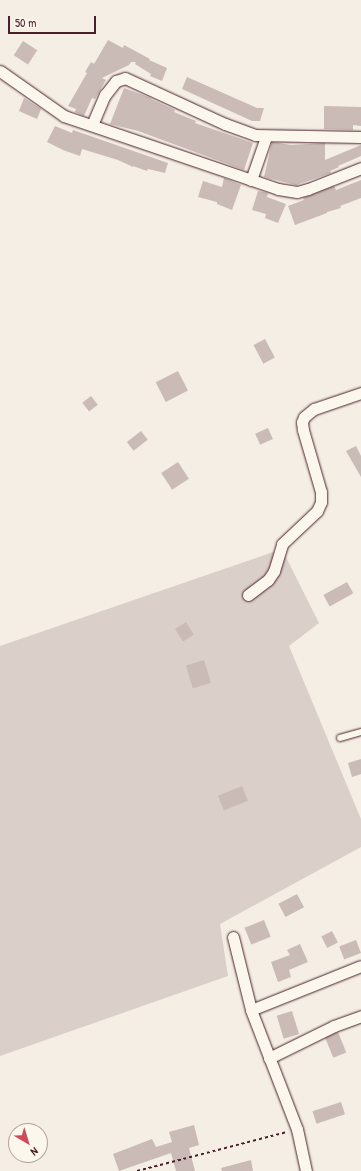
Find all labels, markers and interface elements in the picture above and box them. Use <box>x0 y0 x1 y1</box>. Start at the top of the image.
scale bar <box>10 8 98 34</box>
text: 50 m <box>15 14 36 31</box>
north arrow <box>8 1123 48 1163</box>
text: N <box>28 1144 41 1159</box>

